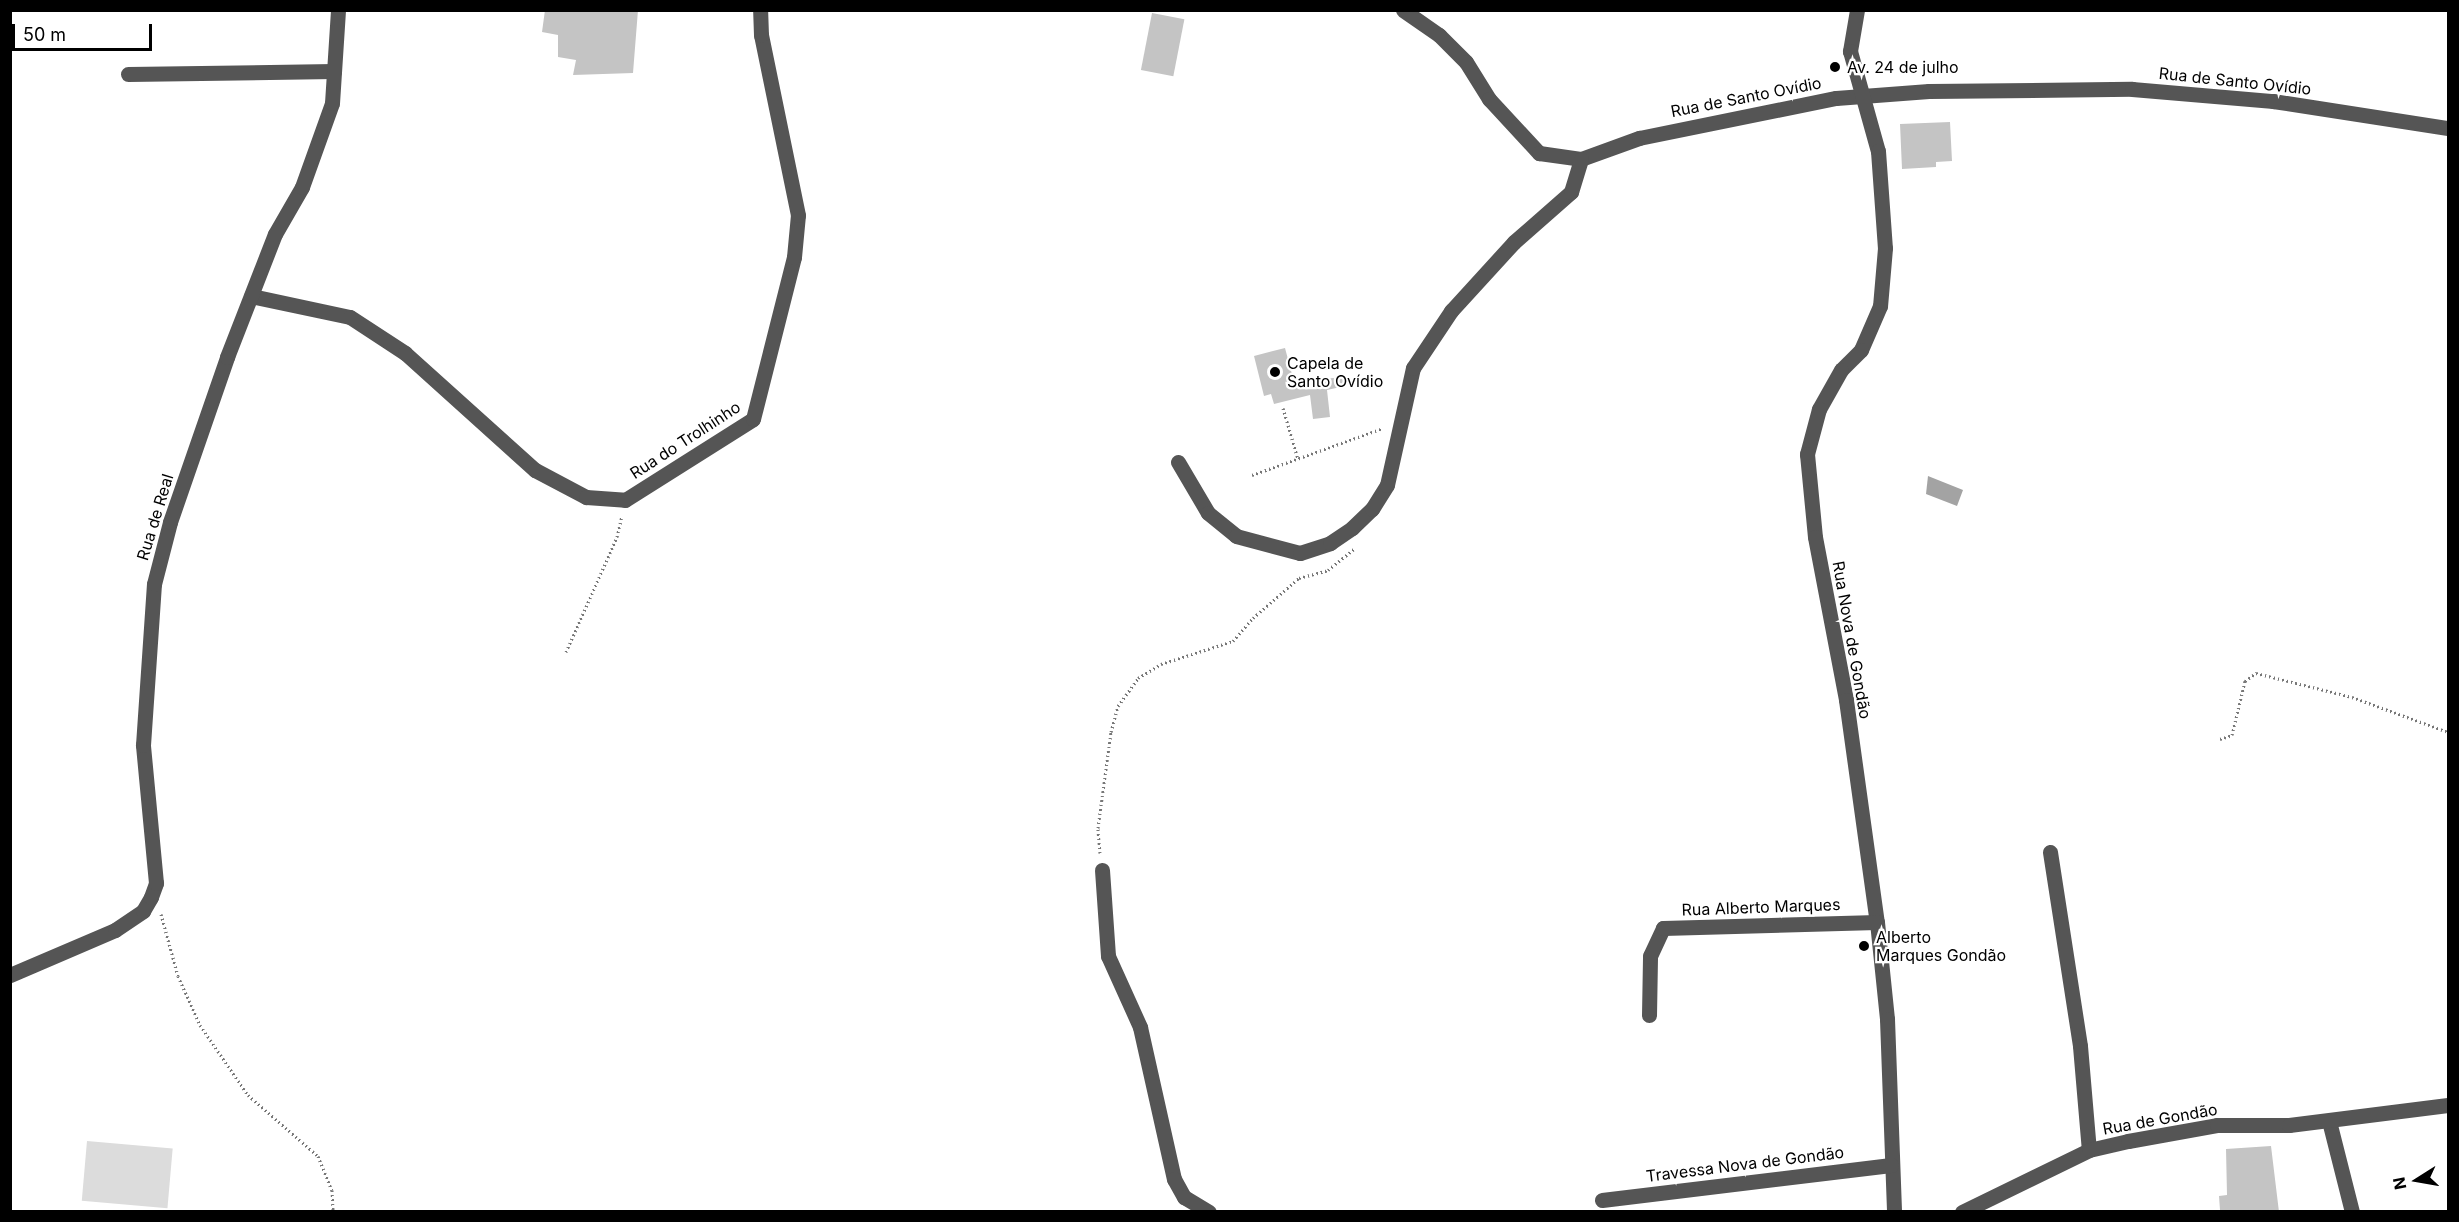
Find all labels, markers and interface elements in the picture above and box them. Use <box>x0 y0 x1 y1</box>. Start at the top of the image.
scale bar <box>15 12 154 50</box>
text: 50 m <box>23 24 66 45</box>
place label: Av. 24 de julho <box>1847 57 1959 77</box>
marker: Av. 24 de julho <box>1828 60 1842 74</box>
street label: Rua de Santo Ovídio <box>2158 63 2312 99</box>
street label: Rua de Santo Ovídio <box>1669 73 1823 121</box>
place label: Capela de Santo Ovídio <box>1287 353 1383 391</box>
marker: Capela de Santo Ovídio <box>1268 365 1282 379</box>
street label: Rua do Trolhinho <box>626 397 744 483</box>
street label: Rua de Real <box>133 472 177 562</box>
street label: Rua Nova de Gondão <box>1829 560 1875 720</box>
street label: Rua Alberto Marques <box>1681 895 1841 919</box>
place label: Alberto Marques Gondão <box>1876 927 2006 965</box>
marker: Alberto Marques Gondão <box>1857 939 1871 953</box>
street label: Rua de Gondão <box>2101 1099 2219 1139</box>
street label: Travessa Nova de Gondão <box>1645 1142 1845 1186</box>
north arrow <box>2387 1150 2447 1210</box>
text: N <box>2388 1176 2410 1191</box>

